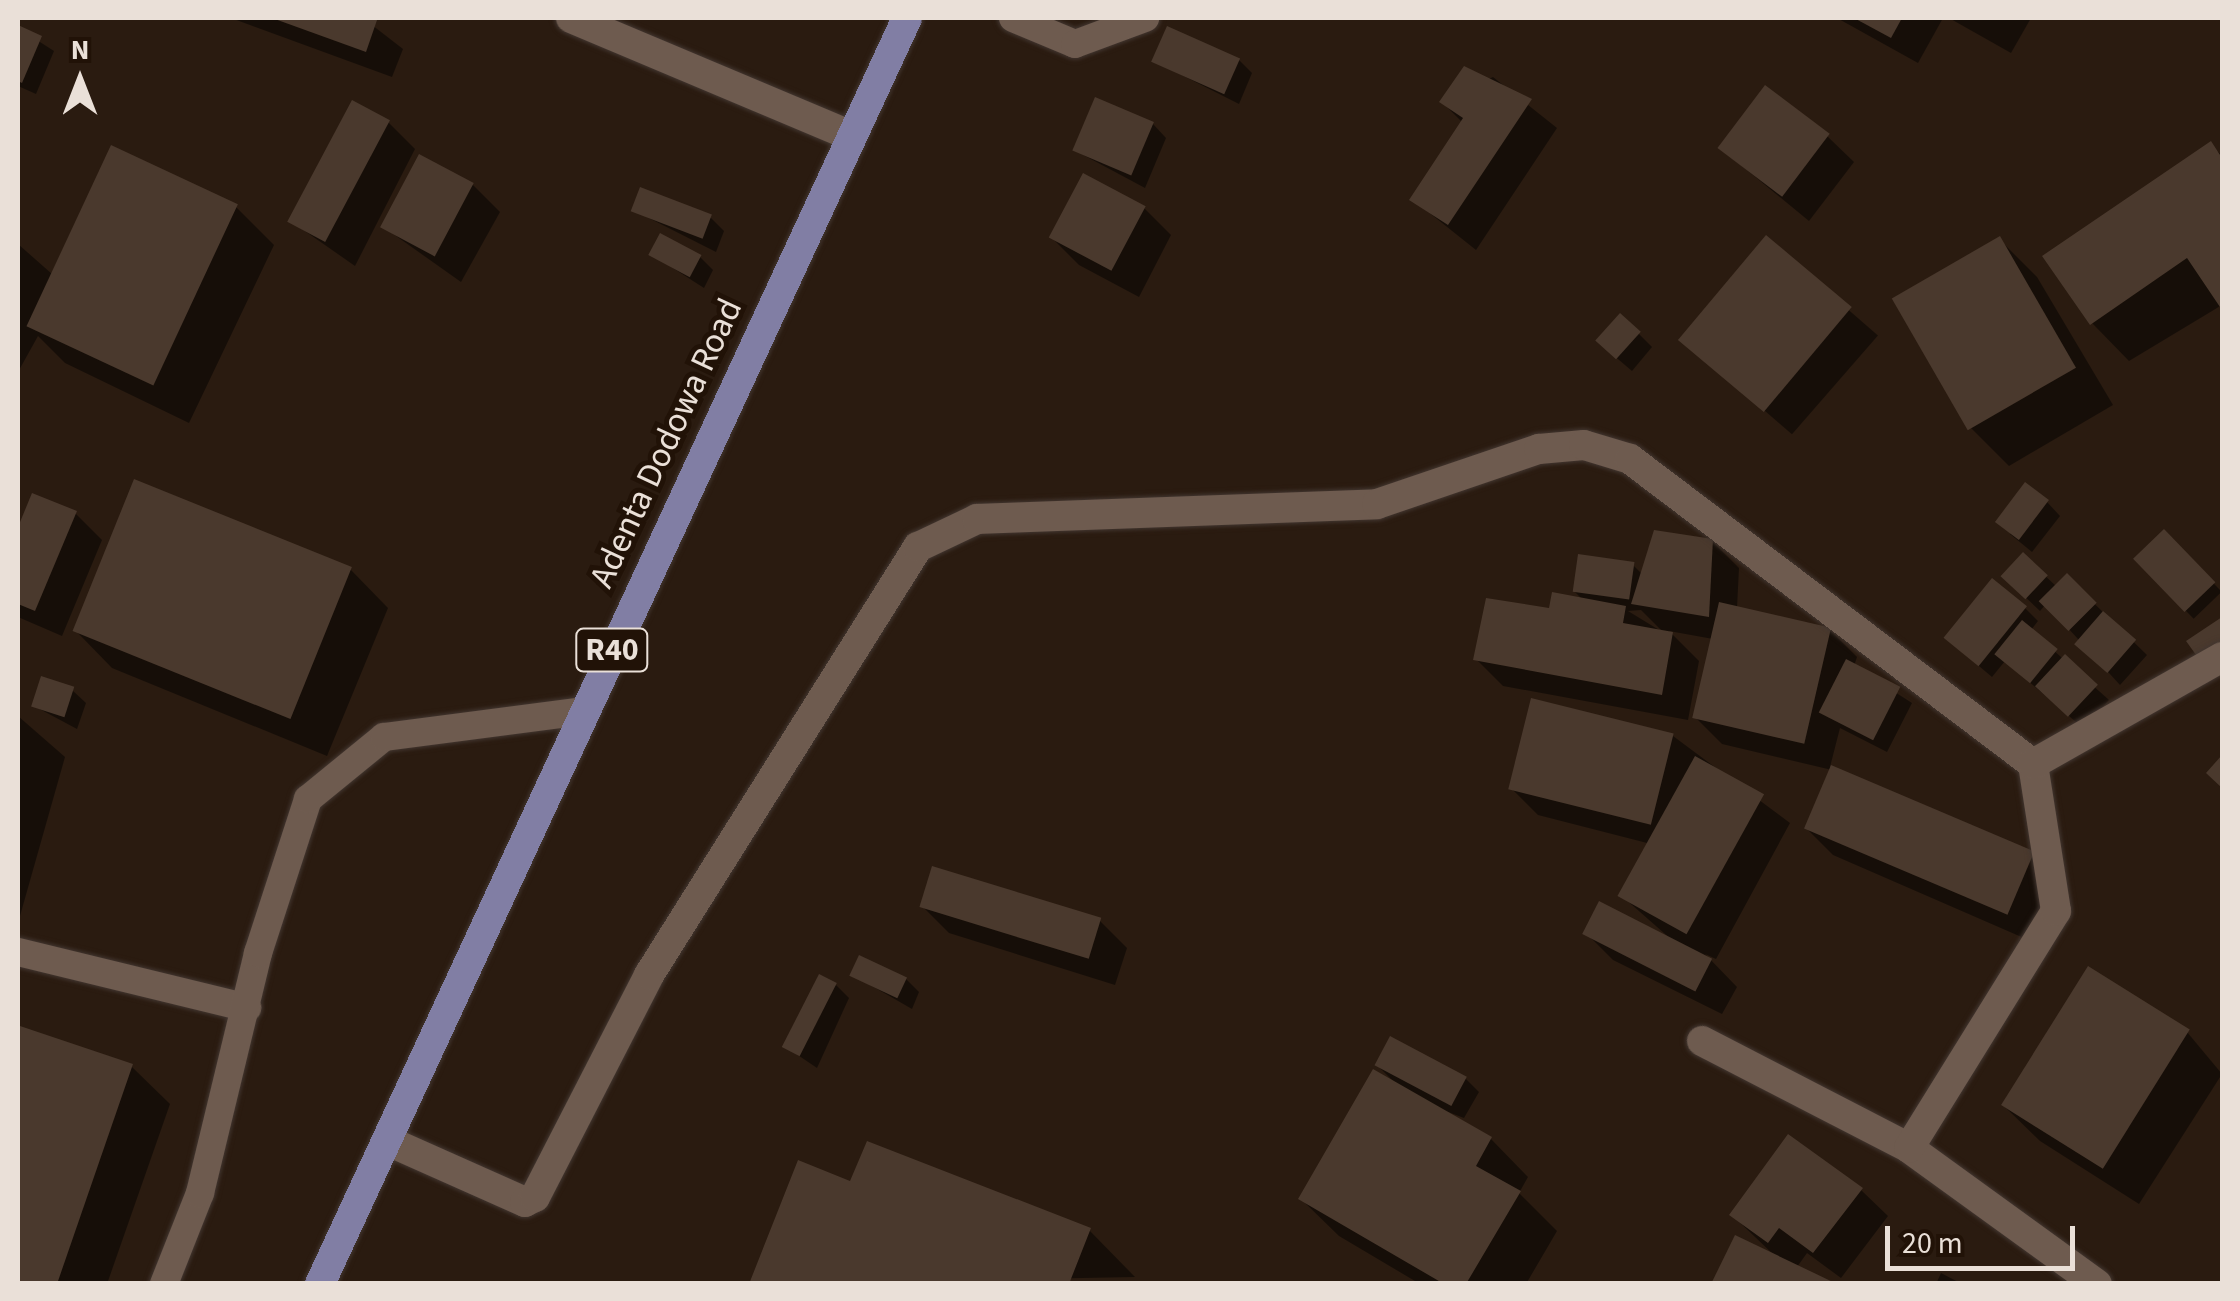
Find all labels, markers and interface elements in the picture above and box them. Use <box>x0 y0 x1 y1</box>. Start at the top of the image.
north arrow <box>30 30 130 130</box>
text: N <box>71 30 89 70</box>
street label: Adenta Dodowa Road <box>581 292 751 594</box>
road number: R40 <box>574 623 650 677</box>
scale bar <box>1890 1206 2080 1268</box>
text: 20 m <box>1902 1222 1963 1265</box>

